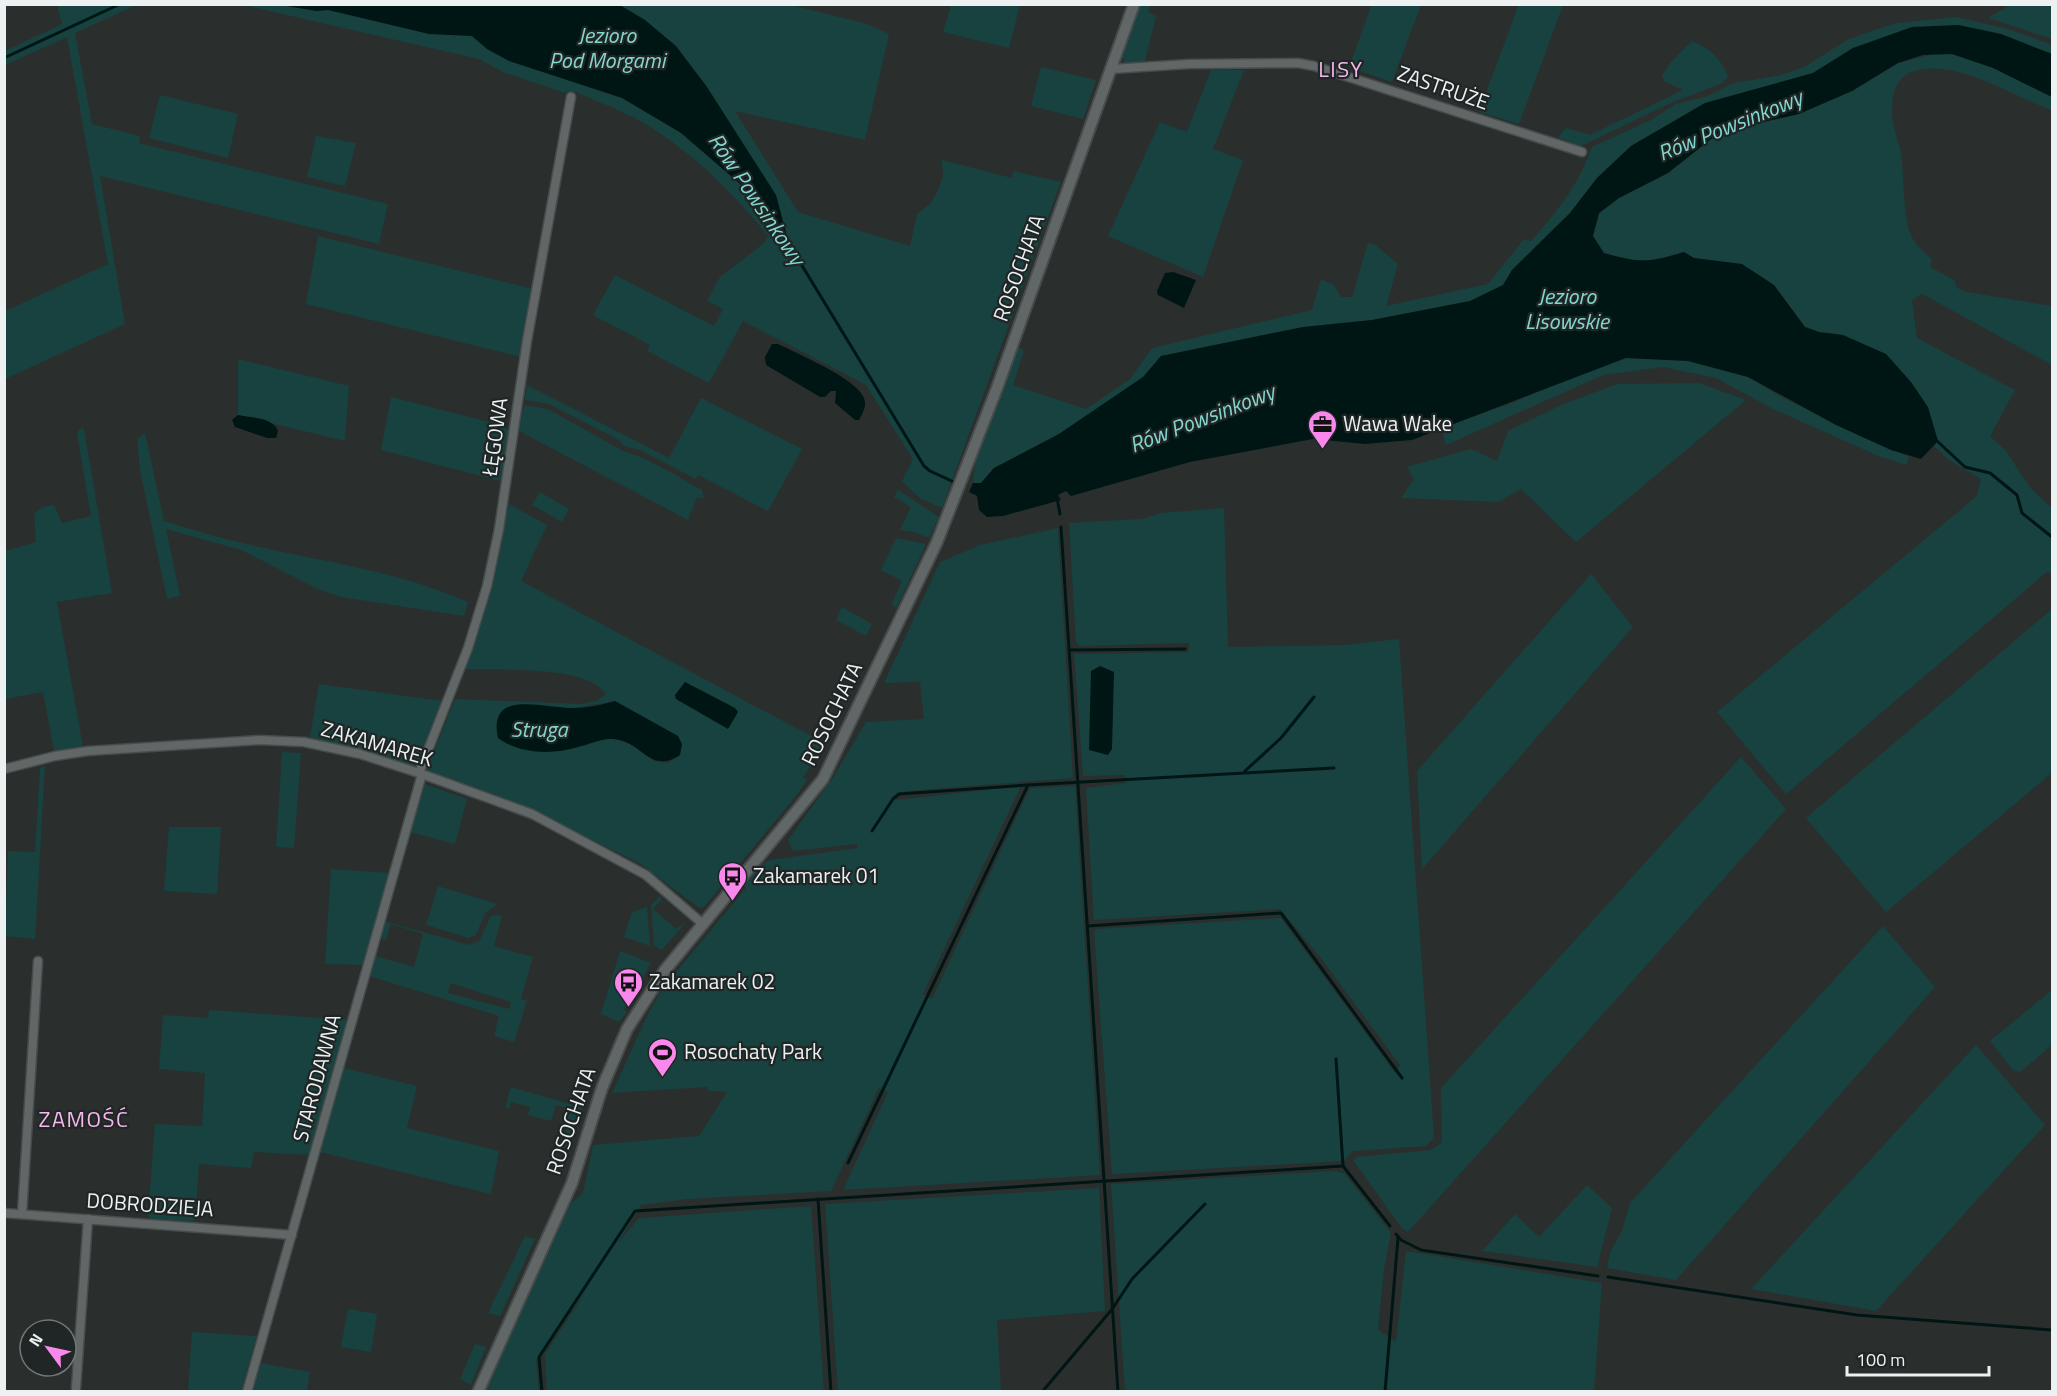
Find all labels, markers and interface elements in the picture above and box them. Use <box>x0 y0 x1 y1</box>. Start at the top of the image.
water label: Jezioro Pod Morgami <box>549 18 668 77</box>
district label: LISY <box>1318 52 1364 86</box>
street label: ZASTRUŻE <box>1393 56 1494 118</box>
water label: Rów Powsinkowy <box>1652 79 1810 170</box>
water label: Rów Powsinkowy <box>700 126 816 275</box>
street label: ROSOCHATA <box>984 209 1052 326</box>
water label: Jezioro Lisowskie <box>1525 279 1611 338</box>
water label: Rów Powsinkowy <box>1124 374 1283 461</box>
street label: ŁĘGOWA <box>473 395 515 479</box>
place label: Wawa Wake <box>1343 407 1452 439</box>
office icon: Wawa Wake <box>1306 408 1338 450</box>
street label: ROSOCHATA <box>792 656 870 771</box>
street label: ZAKAMAREK <box>318 712 437 774</box>
water label: Struga <box>510 712 570 746</box>
place label: Zakamarek 01 <box>753 859 879 891</box>
bus stop icon: Zakamarek 01 <box>716 860 748 902</box>
place label: Zakamarek 02 <box>649 965 775 997</box>
bus stop icon: Zakamarek 02 <box>612 966 644 1008</box>
street label: STARODAWNA <box>284 1010 349 1145</box>
place label: Rosochaty Park <box>684 1035 822 1067</box>
sports icon: Rosochaty Park <box>647 1036 679 1078</box>
street label: ROSOCHATA <box>537 1062 604 1179</box>
district label: ZAMOŚĆ <box>39 1102 129 1136</box>
street label: DOBRODZIEJA <box>86 1184 215 1224</box>
north arrow <box>18 1318 78 1378</box>
text: N <box>22 1329 49 1351</box>
scale bar <box>1847 1339 1990 1377</box>
text: 100 m <box>1856 1346 1905 1373</box>

